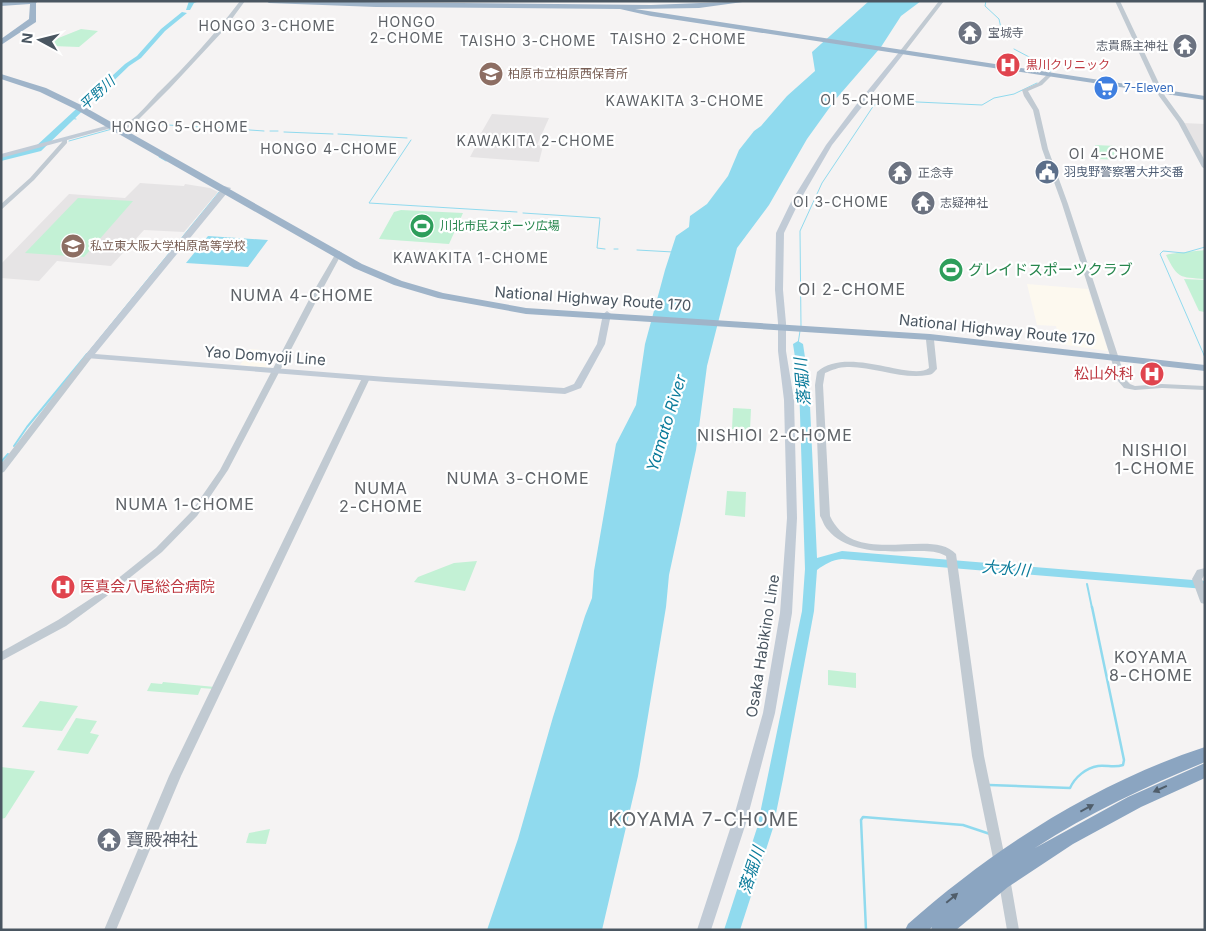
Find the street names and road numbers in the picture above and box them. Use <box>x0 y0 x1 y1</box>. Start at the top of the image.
street label: National Highway Route 170 <box>494 282 692 315</box>
street label: National Highway Route 170 <box>898 310 1096 349</box>
street label: Yao Domyoji Line <box>204 342 326 369</box>
street label: Osaka Habikino Line <box>742 573 783 719</box>

